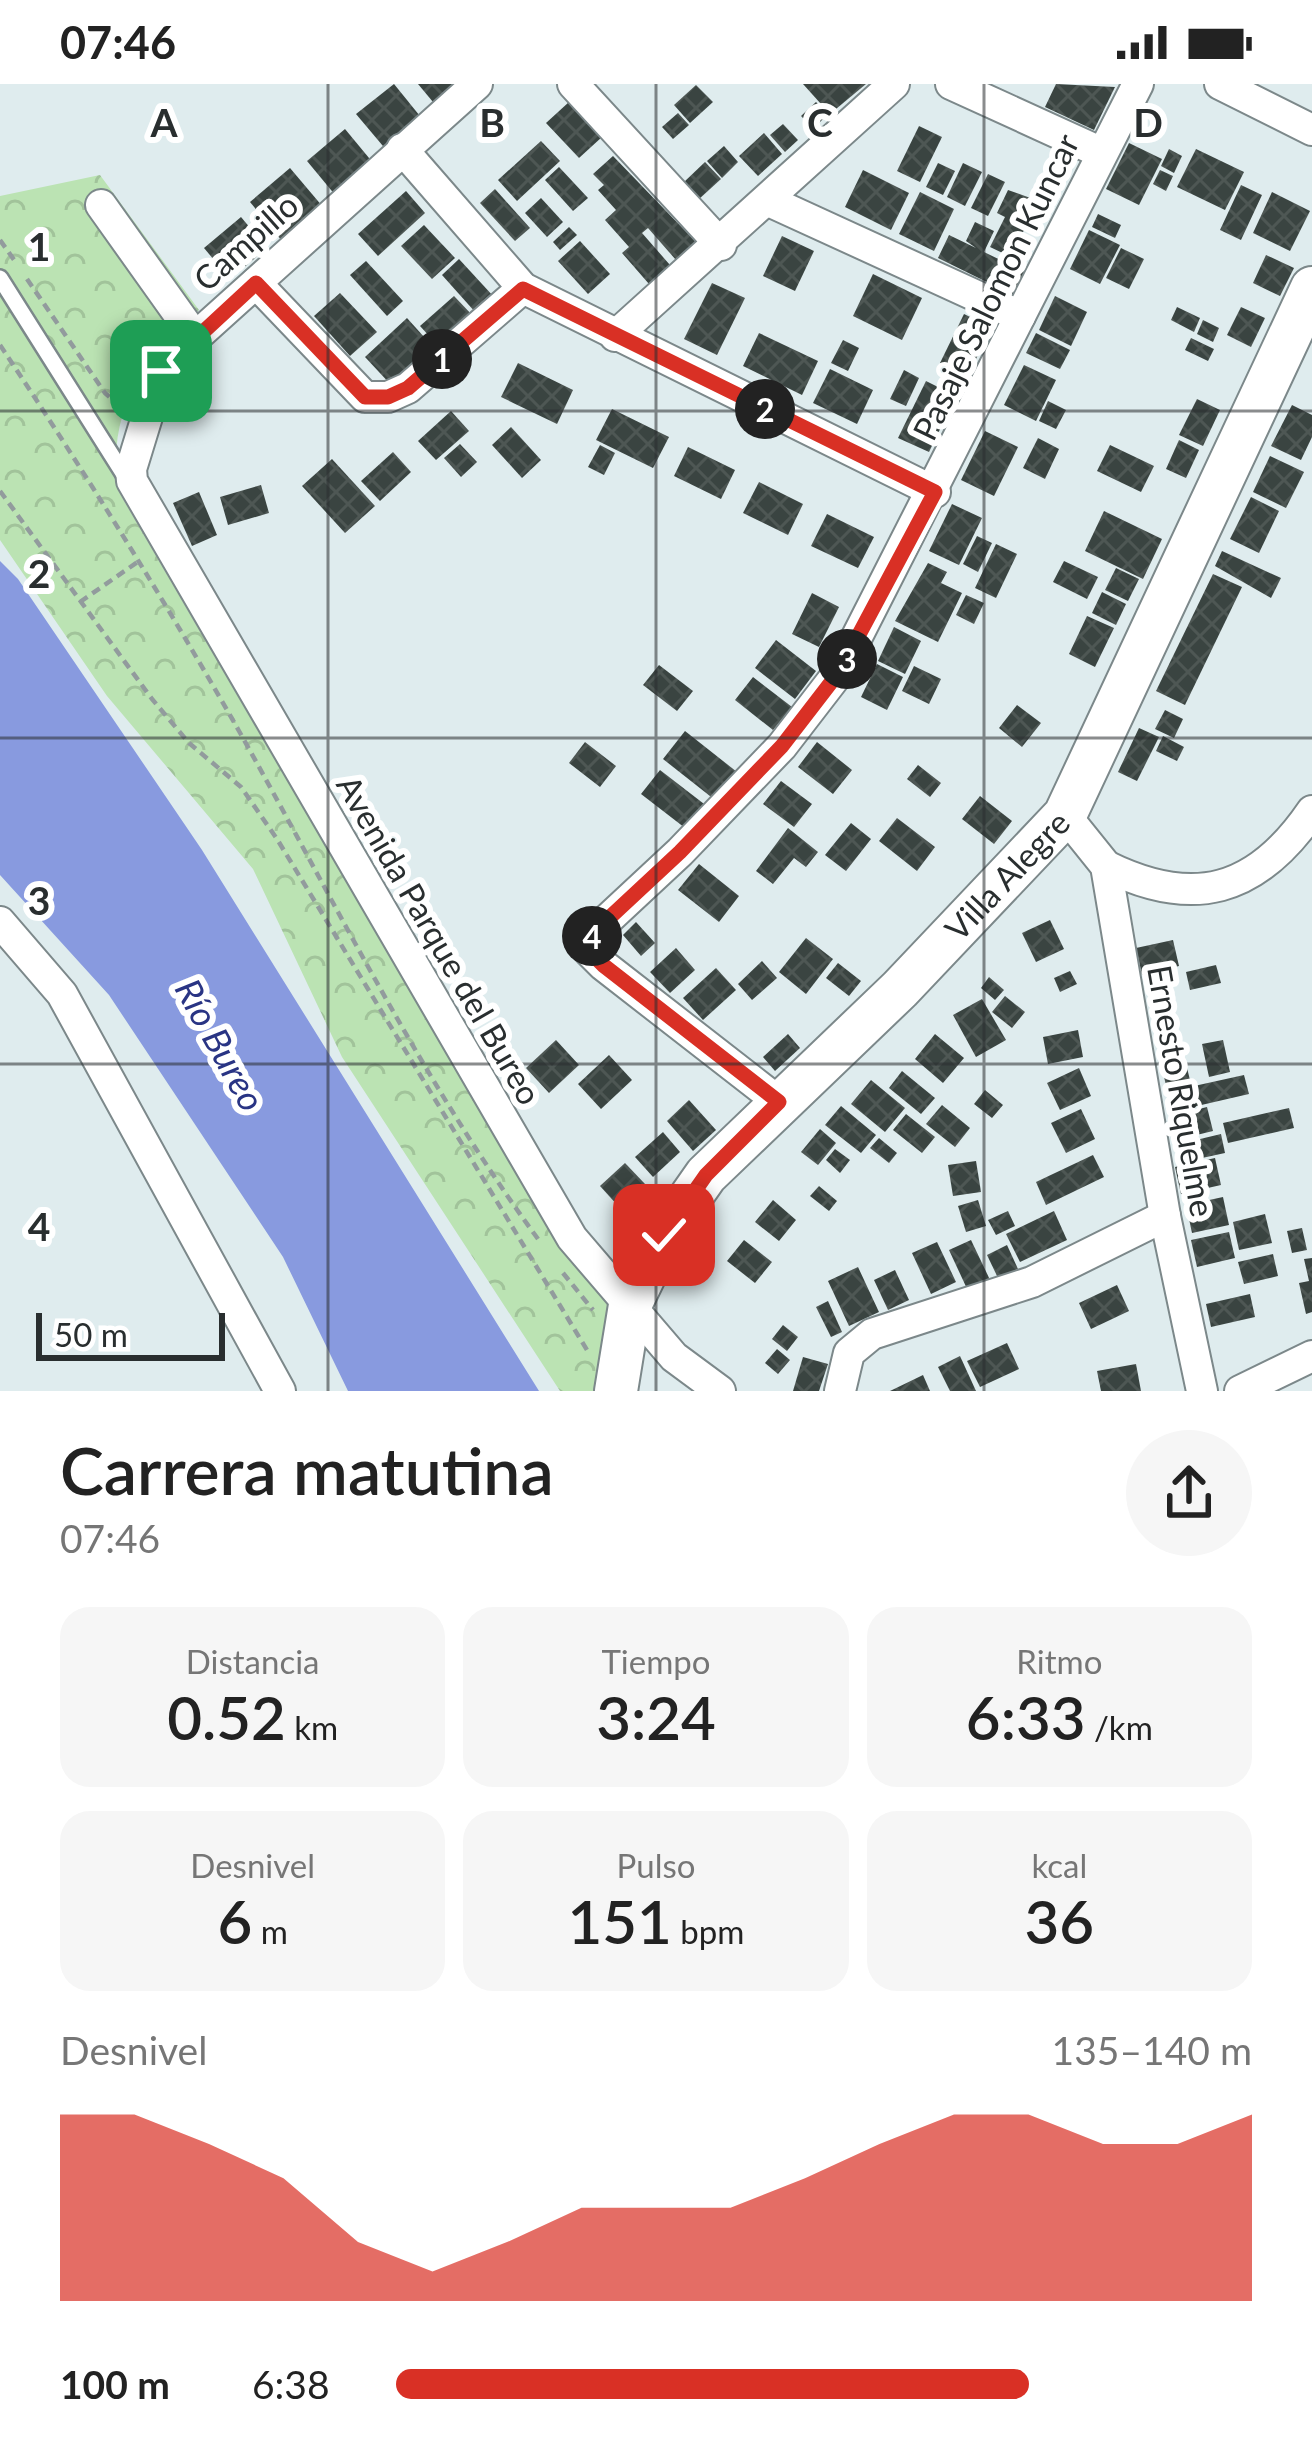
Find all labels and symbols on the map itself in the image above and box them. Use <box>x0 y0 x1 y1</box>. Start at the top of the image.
text: A <box>149 99 178 145</box>
text: B <box>479 99 505 145</box>
text: C <box>807 99 833 145</box>
text: D <box>1133 99 1163 145</box>
street label: Pasaje Salomon Kuncar <box>904 127 1087 446</box>
street label: Campillo <box>185 184 306 298</box>
text: 1 <box>28 223 50 269</box>
pin <box>110 320 212 422</box>
pin: 1 <box>412 329 472 389</box>
pin: 2 <box>735 379 795 439</box>
text: 2 <box>28 550 50 596</box>
pin: 3 <box>817 629 877 689</box>
street label: Avenida Parque del Bureo <box>329 768 551 1111</box>
street label: Villa Alegre <box>936 802 1077 948</box>
text: 3 <box>28 877 50 923</box>
pin: 4 <box>562 906 622 966</box>
street label: Ernesto Riquelme <box>1140 962 1224 1220</box>
water label: Río Bureo <box>167 971 275 1118</box>
pin <box>613 1184 715 1286</box>
text: 4 <box>28 1203 50 1249</box>
scale bar <box>36 1307 225 1360</box>

